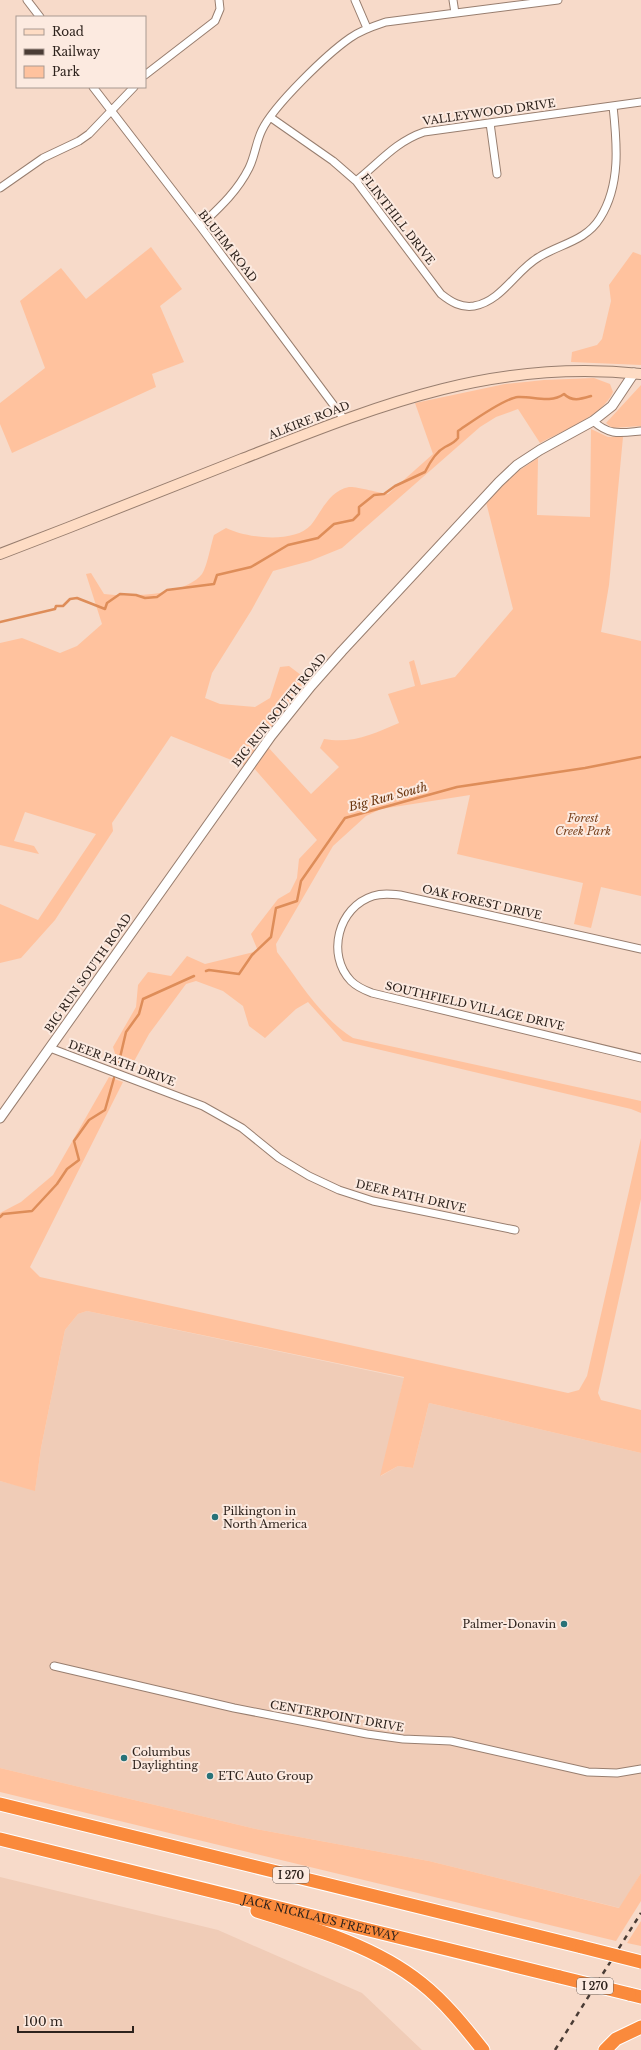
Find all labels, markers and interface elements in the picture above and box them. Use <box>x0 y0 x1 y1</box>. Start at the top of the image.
legend <box>16 16 146 88</box>
text: Road <box>52 24 84 39</box>
text: Railway <box>52 44 101 59</box>
text: Park <box>52 64 80 79</box>
street label: VALLEYWOOD DRIVE <box>421 96 556 128</box>
street label: FLINTHILL DRIVE <box>358 171 438 267</box>
street label: BLUHM ROAD <box>195 207 261 285</box>
street label: ALKIRE ROAD <box>265 398 352 442</box>
street label: BIG RUN SOUTH ROAD <box>229 650 329 770</box>
water label: Big Run South <box>346 779 429 814</box>
park label: Forest Creek Park <box>555 811 611 838</box>
street label: OAK FOREST DRIVE <box>421 881 543 923</box>
street label: BIG RUN SOUTH ROAD <box>42 911 135 1035</box>
street label: SOUTHFIELD VILLAGE DRIVE <box>384 979 566 1033</box>
street label: DEER PATH DRIVE <box>66 1037 178 1089</box>
street label: DEER PATH DRIVE <box>354 1176 468 1216</box>
place label: Pilkington in North America <box>223 1504 308 1531</box>
marker: Pilkington in North America <box>210 1512 220 1522</box>
place label: Palmer-Donavin <box>463 1617 556 1631</box>
marker: Palmer-Donavin <box>559 1619 569 1629</box>
street label: CENTERPOINT DRIVE <box>269 1697 405 1735</box>
place label: Columbus Daylighting <box>132 1745 198 1772</box>
marker: Columbus Daylighting <box>119 1753 129 1763</box>
place label: ETC Auto Group <box>218 1769 313 1783</box>
marker: ETC Auto Group <box>205 1771 215 1781</box>
road number: I 270 <box>273 1867 309 1883</box>
street label: JACK NICKLAUS FREEWAY <box>239 1891 401 1944</box>
road number: I 270 <box>577 1978 613 1994</box>
scale bar <box>18 2008 133 2034</box>
text: 100 m <box>24 2014 63 2029</box>

